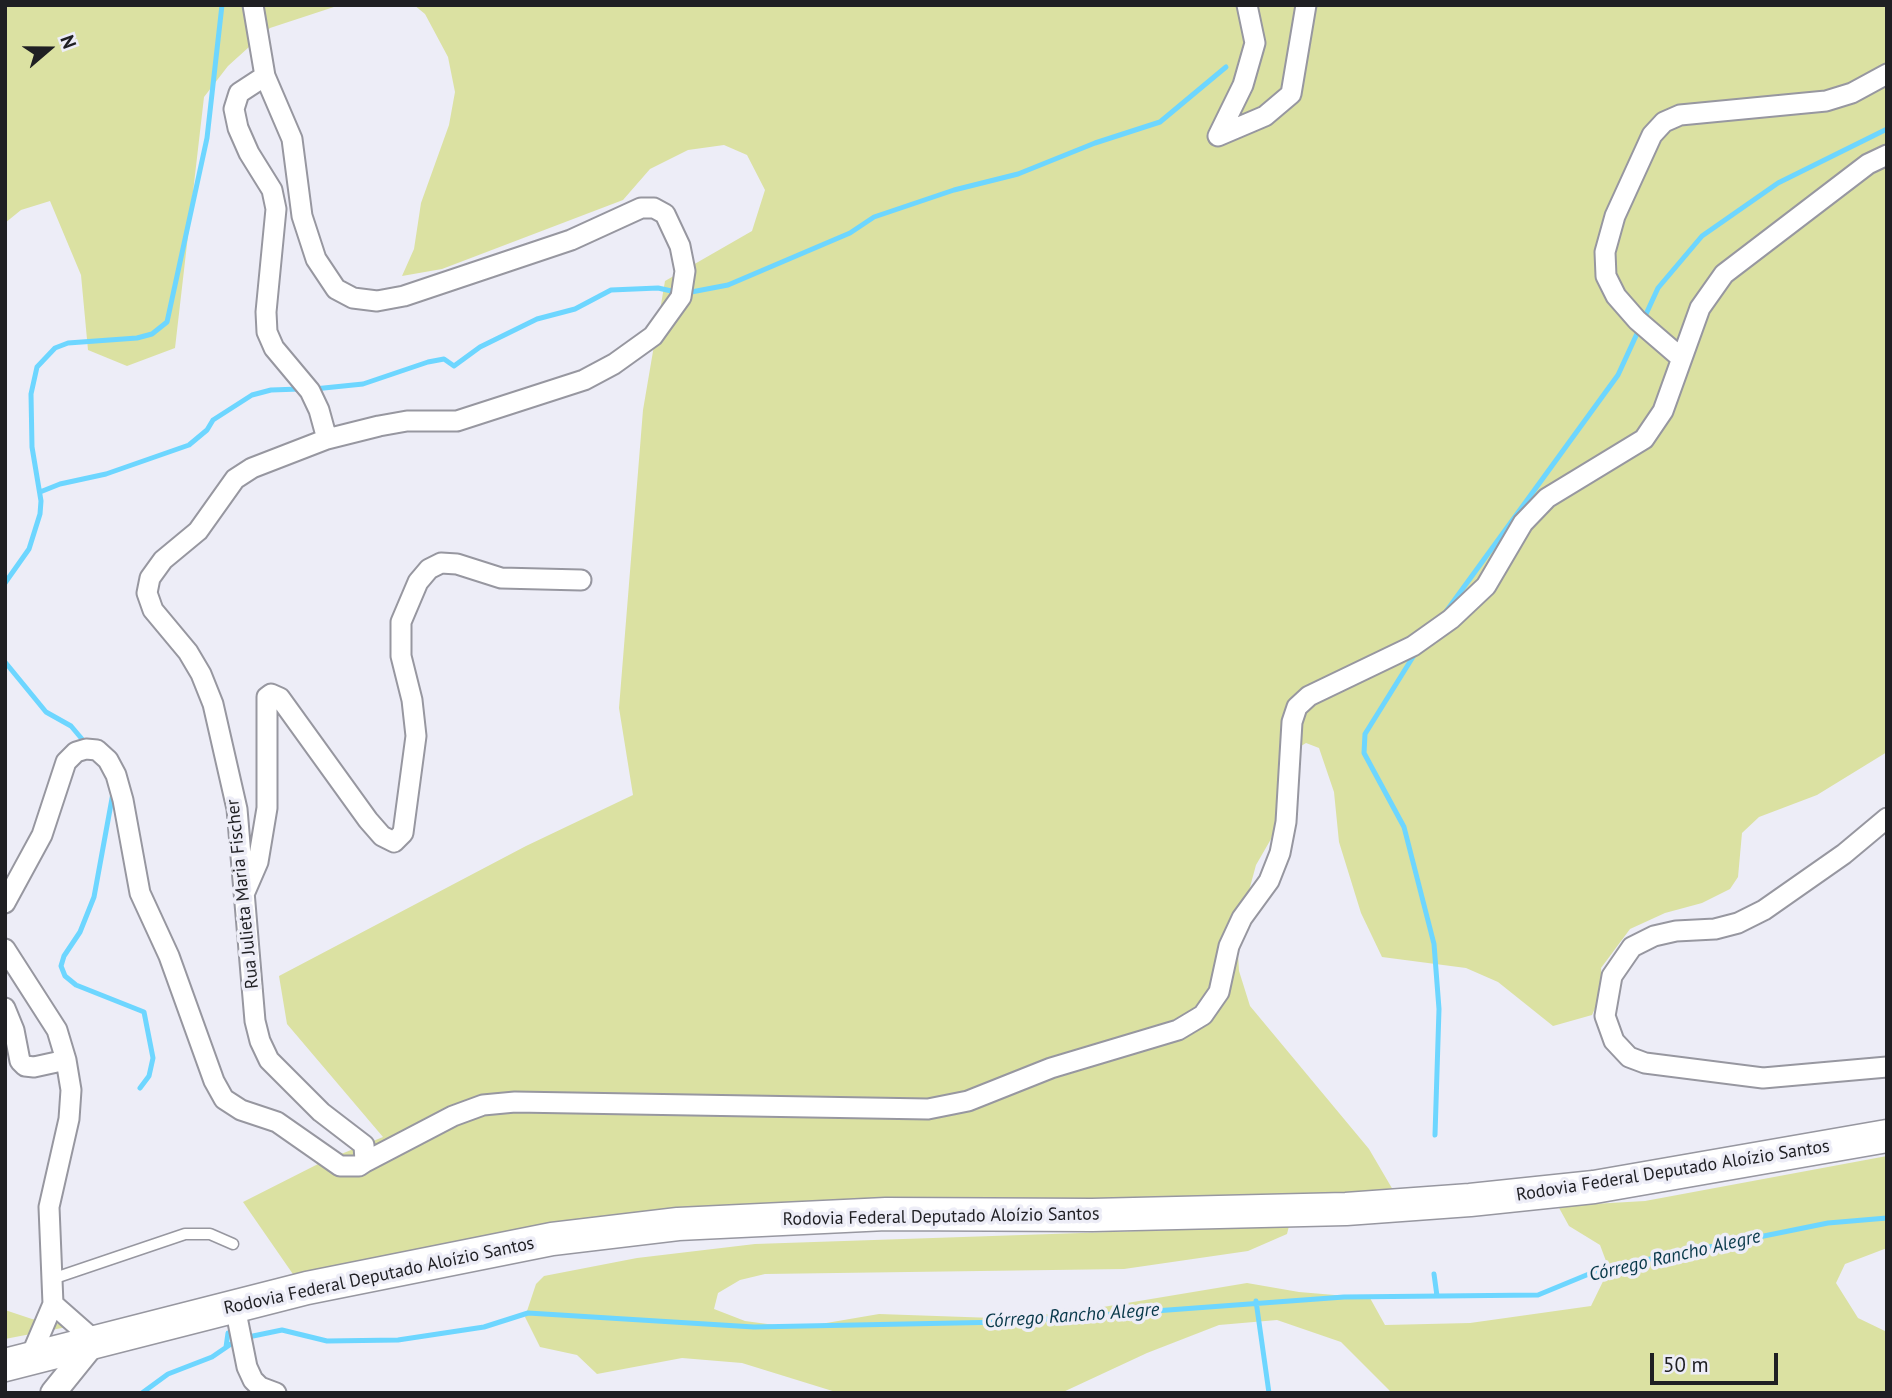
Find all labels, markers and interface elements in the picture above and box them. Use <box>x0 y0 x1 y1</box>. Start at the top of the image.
north arrow <box>14 14 84 84</box>
text: N <box>55 32 82 52</box>
street label: Rua Julieta Maria Fischer <box>222 798 264 990</box>
street label: Rodovia Federal Deputado Aloízio Santos <box>1515 1136 1831 1206</box>
street label: Rodovia Federal Deputado Aloízio Santos <box>782 1203 1100 1231</box>
water label: Córrego Rancho Alegre <box>1587 1225 1763 1287</box>
street label: Rodovia Federal Deputado Aloízio Santos <box>222 1233 536 1319</box>
water label: Córrego Rancho Alegre <box>984 1299 1160 1333</box>
scale bar <box>1654 1338 1782 1382</box>
text: 50 m <box>1663 1351 1709 1378</box>

